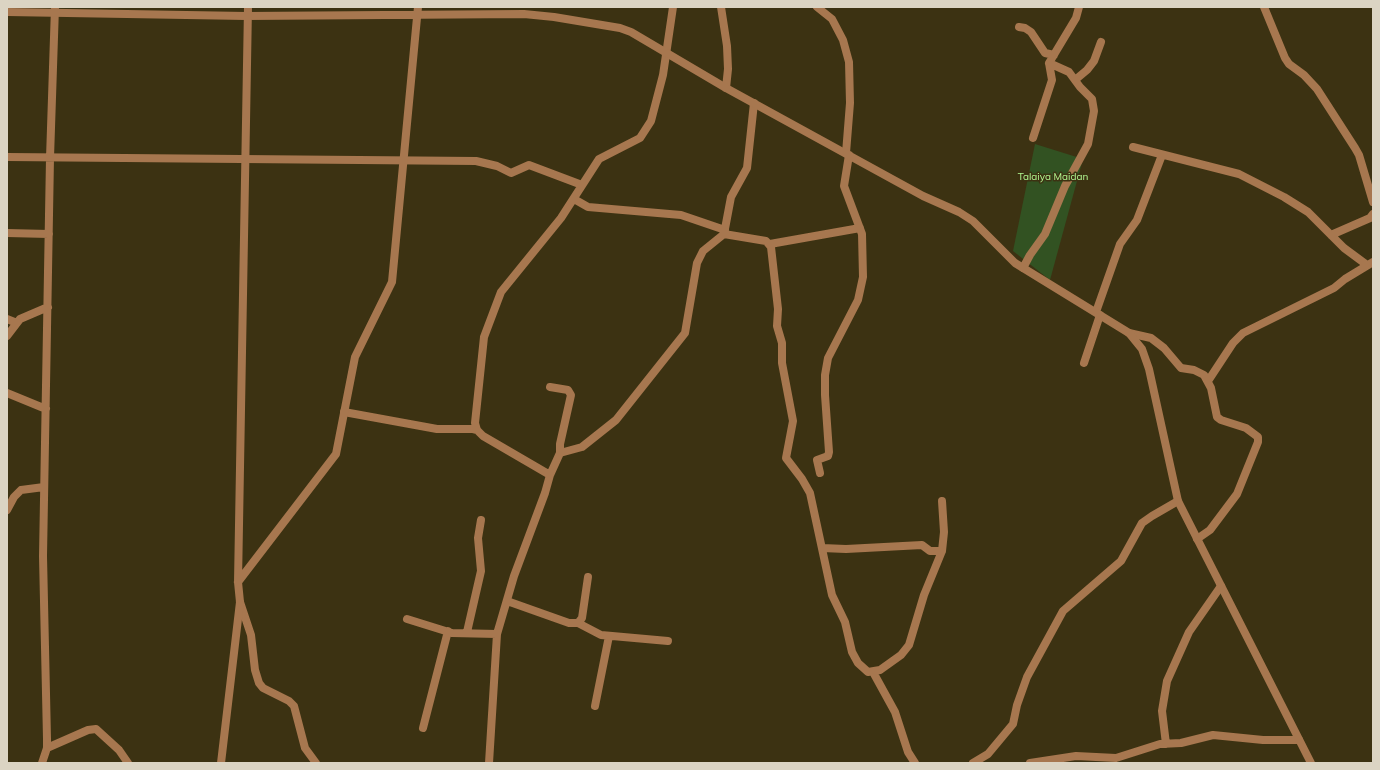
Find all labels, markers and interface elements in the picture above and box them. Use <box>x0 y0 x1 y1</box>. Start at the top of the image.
park label: Talaiya Maidan <box>1018 171 1088 183</box>

